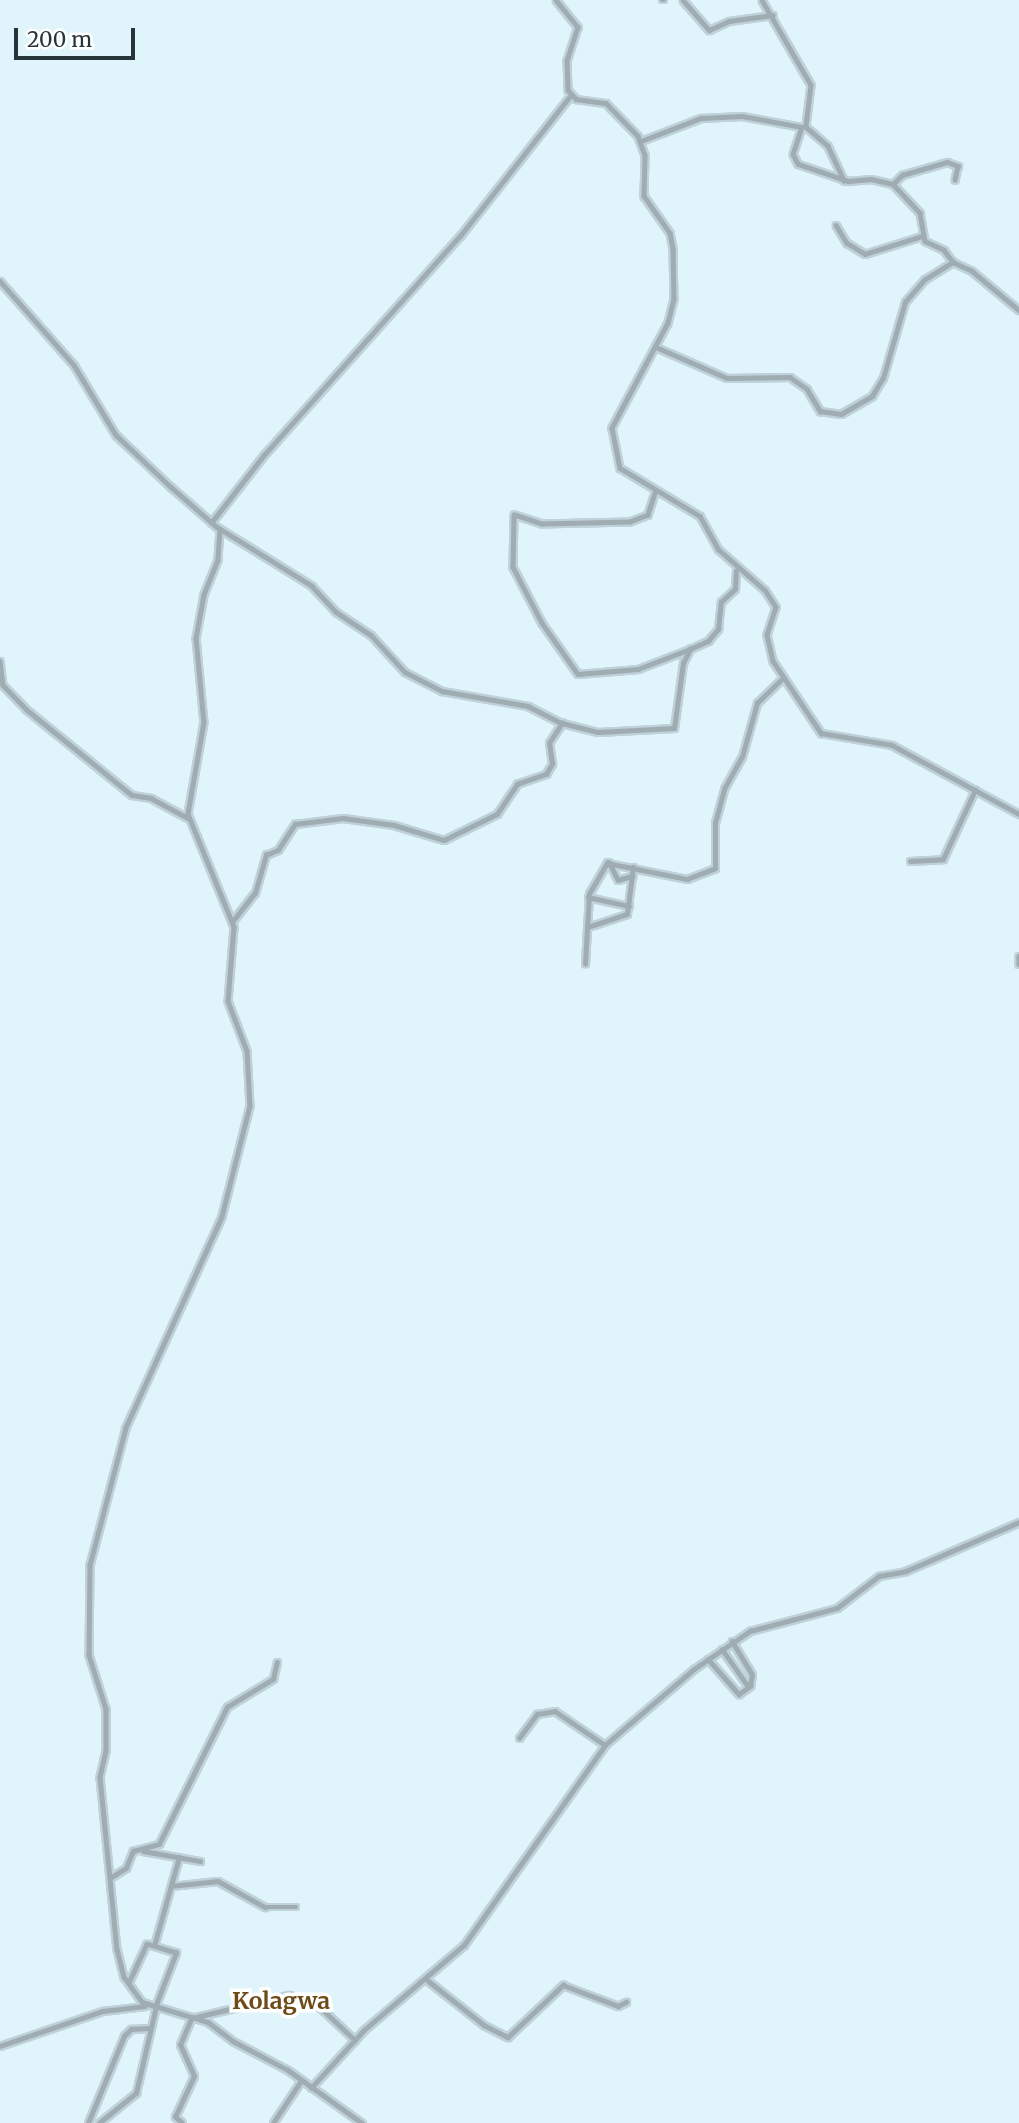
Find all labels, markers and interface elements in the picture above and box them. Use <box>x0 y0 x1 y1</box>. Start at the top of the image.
scale bar <box>18 14 138 58</box>
text: 200 m <box>27 26 92 53</box>
district label: Kolagwa <box>232 1987 330 2015</box>

